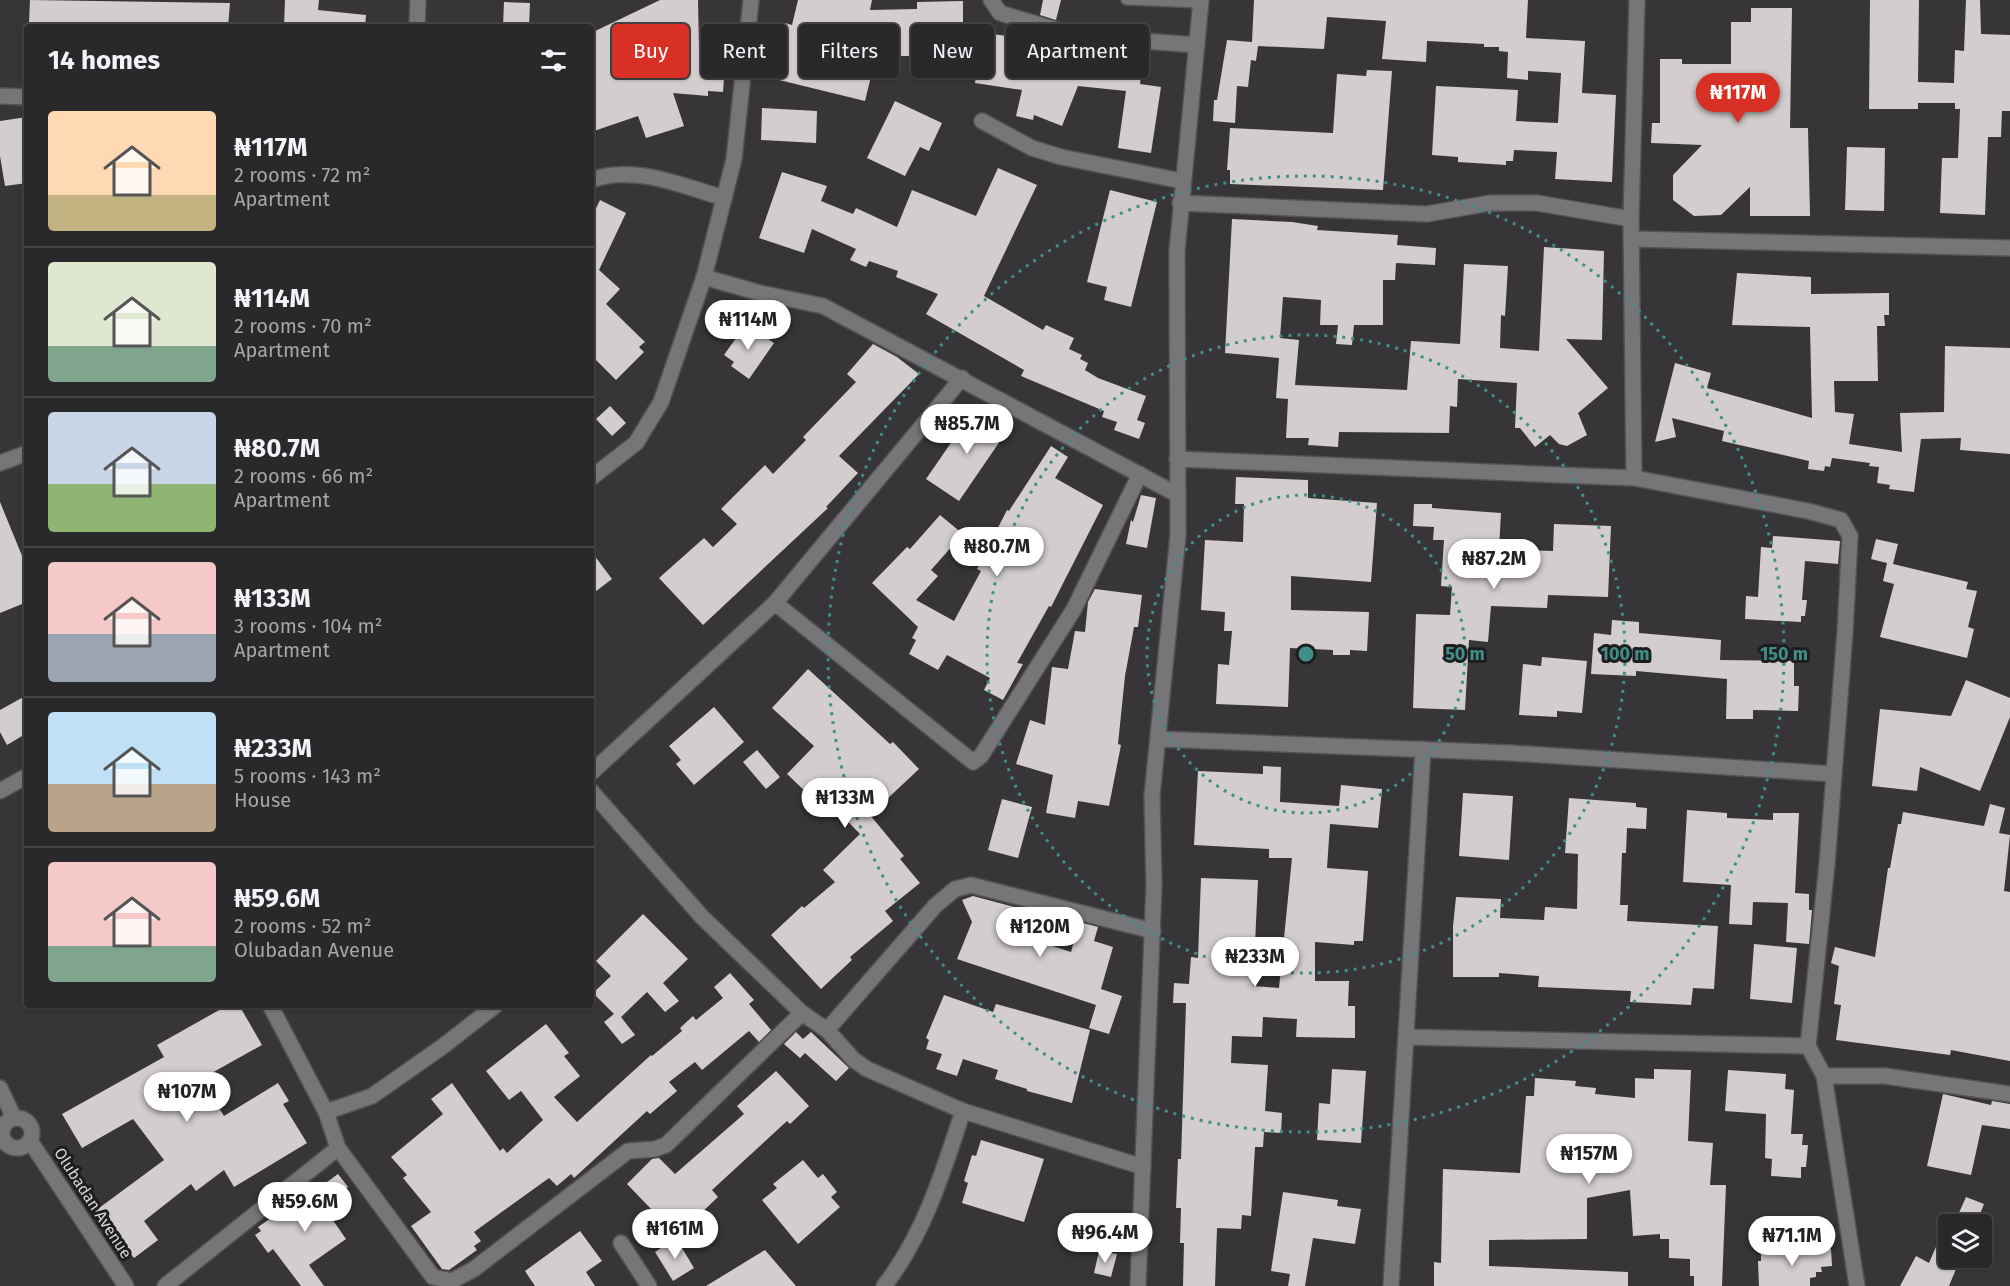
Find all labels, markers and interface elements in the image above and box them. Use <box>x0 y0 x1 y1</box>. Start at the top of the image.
chip: Buy <box>612 24 689 78</box>
chip: Rent <box>701 24 787 78</box>
chip: Filters <box>799 24 899 78</box>
chip: New <box>911 24 994 78</box>
chip: Apartment <box>1006 24 1149 78</box>
icon: filters <box>537 44 570 77</box>
text: 14 homes <box>48 45 160 76</box>
pin: ₦117M <box>1696 73 1780 124</box>
text: ₦117M <box>1710 80 1766 104</box>
text: ₦117M <box>234 132 307 163</box>
icon: home <box>96 135 168 207</box>
text: 2 rooms · 72 m² <box>234 163 370 187</box>
text: Apartment <box>234 187 330 211</box>
text: ₦114M <box>234 283 310 314</box>
icon: home <box>96 286 168 358</box>
pin: ₦114M <box>706 300 790 351</box>
text: ₦114M <box>719 307 777 331</box>
text: 2 rooms · 70 m² <box>234 314 372 338</box>
text: Apartment <box>234 338 330 362</box>
pin: ₦85.7M <box>918 404 1016 455</box>
text: ₦85.7M <box>934 411 1000 435</box>
text: ₦80.7M <box>234 433 320 464</box>
icon: home <box>96 436 168 508</box>
text: 2 rooms · 66 m² <box>234 464 373 488</box>
text: Apartment <box>234 488 330 512</box>
pin: ₦80.7M <box>948 527 1046 578</box>
text: ₦80.7M <box>964 534 1030 558</box>
pin: ₦87.2M <box>1445 539 1543 590</box>
text: ₦87.2M <box>1462 546 1526 570</box>
text: ₦133M <box>234 583 311 614</box>
icon: home <box>96 586 168 658</box>
text: 3 rooms · 104 m² <box>234 614 382 638</box>
text: Apartment <box>234 638 330 662</box>
text: 50 m <box>1445 643 1485 665</box>
text: 100 m <box>1601 643 1649 665</box>
text: 150 m <box>1760 643 1808 665</box>
centre of rings <box>1296 644 1316 664</box>
text: ₦233M <box>234 733 312 764</box>
icon: home <box>96 736 168 808</box>
text: 5 rooms · 143 m² <box>234 764 381 788</box>
pin: ₦133M <box>803 778 887 829</box>
text: ₦133M <box>816 785 874 809</box>
text: House <box>234 788 291 812</box>
text: ₦59.6M <box>234 883 320 914</box>
icon: home <box>96 886 168 958</box>
pin: ₦120M <box>998 907 1082 958</box>
text: 2 rooms · 52 m² <box>234 914 372 938</box>
text: ₦120M <box>1010 914 1070 938</box>
pin: ₦233M <box>1213 937 1297 988</box>
text: Olubadan Avenue <box>234 938 394 962</box>
text: ₦233M <box>1225 944 1285 968</box>
pin: ₦107M <box>145 1072 229 1123</box>
text: ₦107M <box>158 1079 216 1103</box>
pin: ₦157M <box>1547 1134 1631 1185</box>
text: ₦157M <box>1560 1141 1618 1165</box>
street label: Olubadan Avenue <box>50 1144 136 1262</box>
pin: ₦59.6M <box>256 1182 354 1233</box>
text: ₦59.6M <box>272 1189 338 1213</box>
pin: ₦161M <box>633 1209 717 1260</box>
pin: ₦96.4M <box>1056 1213 1154 1264</box>
map controls <box>1938 1214 1992 1268</box>
button: layers <box>1938 1214 1992 1268</box>
text: ₦161M <box>646 1216 704 1240</box>
pin: ₦71.1M <box>1743 1216 1841 1267</box>
text: ₦96.4M <box>1072 1220 1138 1244</box>
text: ₦71.1M <box>1762 1223 1822 1247</box>

